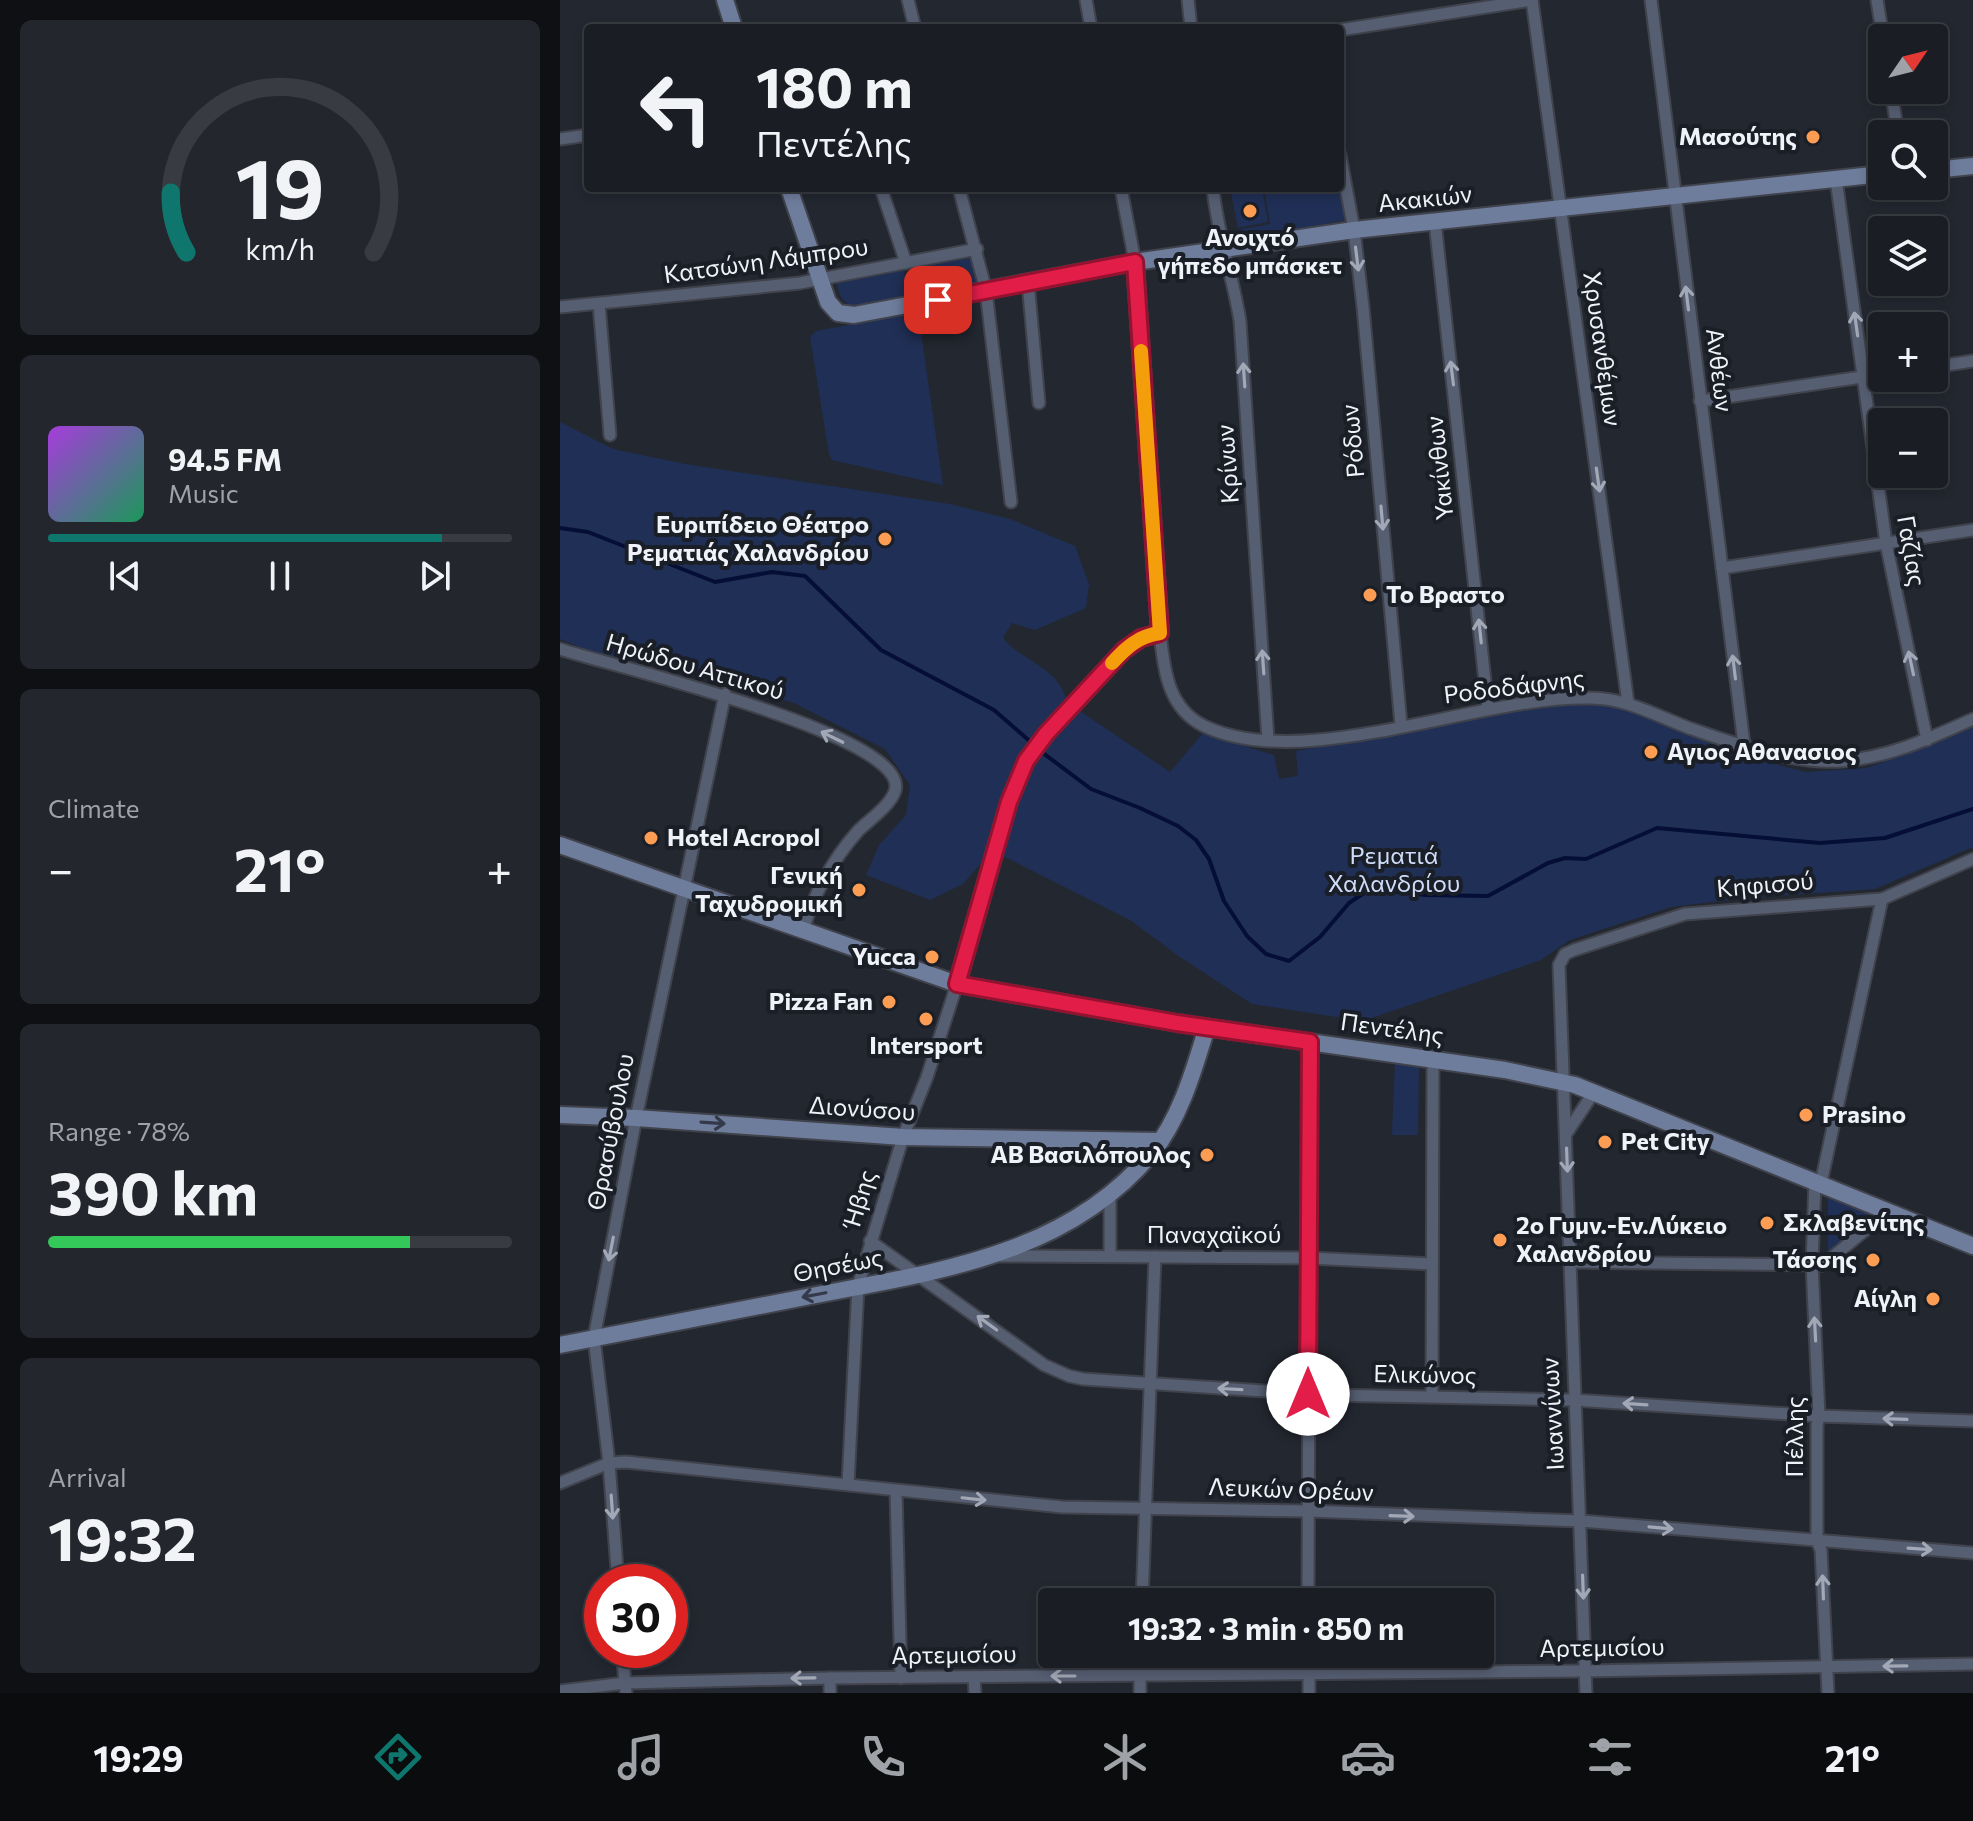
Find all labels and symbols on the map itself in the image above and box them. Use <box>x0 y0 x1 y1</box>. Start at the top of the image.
north arrow <box>1868 24 1948 104</box>
place label: Μασούτης <box>1679 121 1797 150</box>
marker: Μασούτης <box>1804 128 1822 146</box>
street label: Ακακιών <box>1376 178 1473 217</box>
marker: Ανοιχτό γήπεδο μπάσκετ <box>1241 202 1259 220</box>
place label: Ανοιχτό γήπεδο μπάσκετ <box>1158 222 1342 279</box>
street label: Κατσώνη Λάμπρου <box>662 231 870 288</box>
one-way arrow <box>1350 246 1365 271</box>
pin <box>904 266 972 334</box>
street label: Χρυσανθέμων <box>1578 270 1629 428</box>
one-way arrow <box>1680 285 1695 312</box>
one-way arrow <box>1848 312 1863 337</box>
street label: Ανθέων <box>1701 326 1740 413</box>
one-way arrow <box>1444 360 1459 387</box>
one-way arrow <box>1236 362 1251 389</box>
street label: Ρόδων <box>1334 403 1369 479</box>
street label: Υακίνθων <box>1419 415 1458 522</box>
street label: Κρίνων <box>1209 424 1244 505</box>
one-way arrow <box>1591 467 1606 492</box>
one-way arrow <box>1375 504 1390 531</box>
place label: Ευριπίδειο Θέατρο Ρεματιάς Χαλανδρίου <box>627 509 869 566</box>
street label: Γαζίας <box>1892 513 1933 588</box>
marker: Ευριπίδειο Θέατρο Ρεματιάς Χαλανδρίου <box>876 530 894 548</box>
place label: Το Βραστο <box>1386 579 1505 608</box>
marker: Το Βραστο <box>1361 586 1379 604</box>
one-way arrow <box>1473 618 1488 645</box>
street label: Ηρώδου Αττικού <box>603 626 788 705</box>
one-way arrow <box>1255 649 1270 676</box>
one-way arrow <box>1903 651 1918 677</box>
one-way arrow <box>1726 655 1741 680</box>
street label: Ροδοδάφνης <box>1442 663 1586 709</box>
one-way arrow <box>820 729 844 745</box>
place label: Αγιος Αθανασιος <box>1667 736 1857 765</box>
marker: Αγιος Αθανασιος <box>1642 743 1660 761</box>
place label: Hotel Acropol <box>667 822 820 851</box>
marker: Hotel Acropol <box>642 829 660 847</box>
park label: Ρεματιά Χαλανδρίου <box>1328 840 1460 897</box>
place label: Γενική Ταχυδρομική <box>695 860 843 917</box>
street label: Κηφισού <box>1715 865 1815 902</box>
marker: Γενική Ταχυδρομική <box>850 881 868 899</box>
place label: Yucca <box>852 941 916 970</box>
marker: Yucca <box>923 948 941 966</box>
place label: Pizza Fan <box>769 986 873 1015</box>
marker: Pizza Fan <box>880 993 898 1011</box>
street label: Πεντέλης <box>1339 1006 1446 1049</box>
marker: Intersport <box>917 1010 935 1028</box>
place label: Intersport <box>869 1030 983 1059</box>
street label: Θρασύβουλου <box>580 1051 639 1213</box>
street label: Διονύσου <box>808 1089 916 1126</box>
place label: Prasino <box>1822 1099 1906 1128</box>
marker: Prasino <box>1797 1106 1815 1124</box>
one-way arrow <box>699 1116 726 1131</box>
place label: Pet City <box>1621 1126 1710 1155</box>
marker: Pet City <box>1596 1133 1614 1151</box>
place label: ΑΒ Βασιλόπουλος <box>990 1139 1191 1168</box>
marker: ΑΒ Βασιλόπουλος <box>1198 1146 1216 1164</box>
one-way arrow <box>1559 1146 1574 1173</box>
street label: Ήβης <box>835 1166 881 1233</box>
place label: Σκλαβενίτης <box>1783 1207 1924 1236</box>
place label: 2ο Γυμν.-Εν.Λύκειο Χαλανδρίου <box>1516 1210 1727 1267</box>
marker: Σκλαβενίτης <box>1758 1214 1776 1232</box>
street label: Παναχαϊκού <box>1147 1219 1281 1248</box>
marker: 2ο Γυμν.-Εν.Λύκειο Χαλανδρίου <box>1491 1231 1509 1249</box>
one-way arrow <box>603 1236 618 1261</box>
street label: Θησέως <box>790 1242 885 1287</box>
place label: Τάσσης <box>1773 1244 1857 1273</box>
marker: Τάσσης <box>1864 1251 1882 1269</box>
place label: Αίγλη <box>1854 1283 1917 1312</box>
one-way arrow <box>802 1288 828 1303</box>
marker: Αίγλη <box>1924 1290 1942 1308</box>
one-way arrow <box>977 1314 998 1331</box>
one-way arrow <box>1807 1316 1822 1343</box>
position arrow <box>1266 1352 1350 1436</box>
street label: Ιωαννίνων <box>1534 1357 1569 1471</box>
street label: Ελικώνος <box>1373 1358 1477 1389</box>
one-way arrow <box>1217 1381 1244 1396</box>
street label: Πέλλης <box>1779 1396 1808 1478</box>
one-way arrow <box>1622 1397 1649 1412</box>
one-way arrow <box>1882 1411 1909 1426</box>
street label: Λευκών Ορέων <box>1208 1471 1374 1506</box>
one-way arrow <box>960 1492 987 1507</box>
one-way arrow <box>605 1493 620 1520</box>
one-way arrow <box>1388 1508 1415 1523</box>
one-way arrow <box>1647 1521 1674 1536</box>
one-way arrow <box>1906 1542 1933 1557</box>
speed limit sign: 30 <box>584 1564 688 1668</box>
one-way arrow <box>1575 1573 1590 1600</box>
one-way arrow <box>1815 1574 1830 1601</box>
street label: Αρτεμισίου <box>1539 1631 1665 1662</box>
street label: Αρτεμισίου <box>891 1638 1017 1669</box>
one-way arrow <box>1882 1658 1909 1674</box>
one-way arrow <box>1050 1668 1077 1684</box>
one-way arrow <box>790 1671 817 1686</box>

